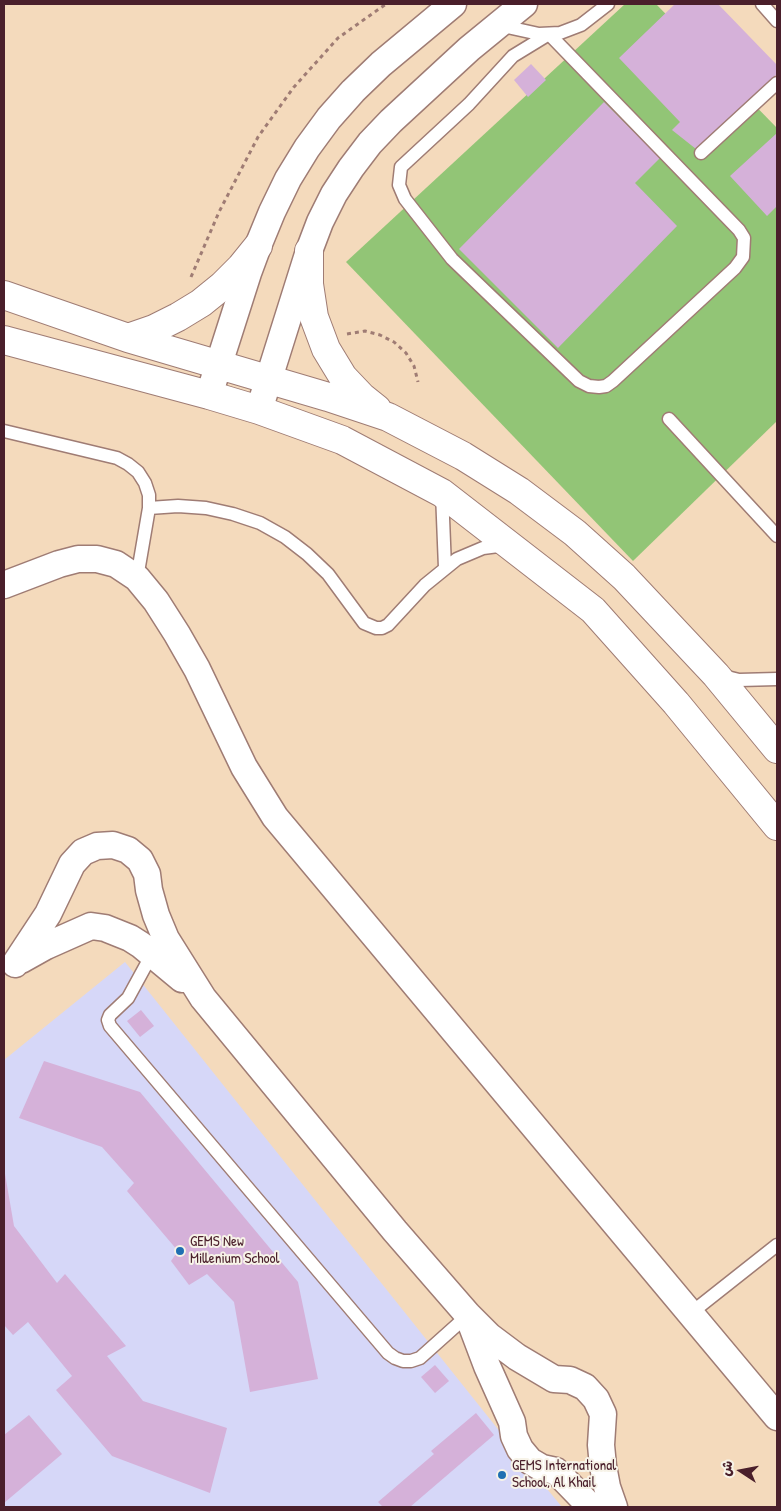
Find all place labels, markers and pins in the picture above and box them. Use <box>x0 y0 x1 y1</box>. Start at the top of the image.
place label: GEMS New Millenium School <box>190 1233 280 1268</box>
marker: GEMS New Millenium School <box>174 1245 186 1257</box>
place label: GEMS International School, Al Khail <box>512 1457 616 1492</box>
marker: GEMS International School, Al Khail <box>496 1469 508 1481</box>

